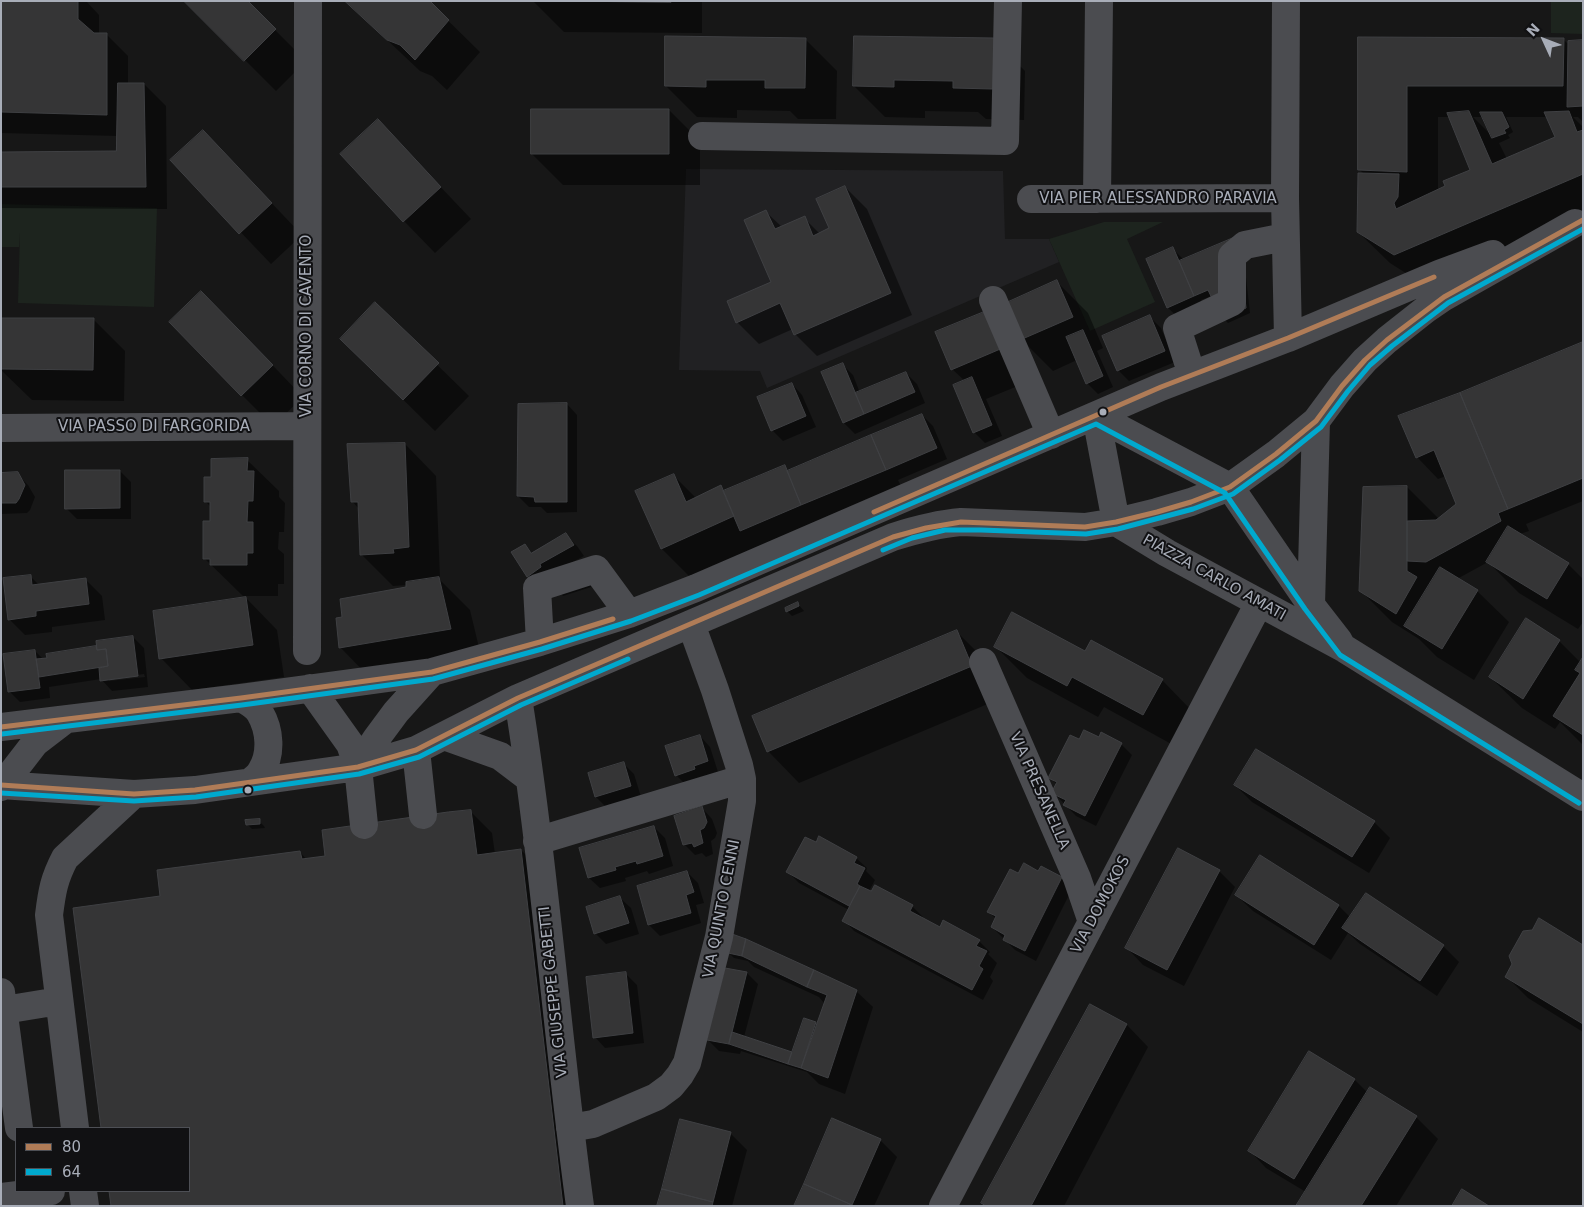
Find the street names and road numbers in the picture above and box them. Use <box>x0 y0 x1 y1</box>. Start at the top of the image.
street label: VIA PIER ALESSANDRO PARAVIA <box>1039 190 1277 208</box>
street label: VIA CORNO DI CAVENTO <box>298 235 316 417</box>
street label: VIA PASSO DI FARGORIDA <box>58 418 250 436</box>
street label: PIAZZA CARLO AMATI <box>1139 531 1289 625</box>
street label: VIA PRESANELLA <box>1005 729 1073 853</box>
street label: VIA QUINTO CENNI <box>700 838 744 980</box>
street label: VIA DOMOKOS <box>1068 853 1134 957</box>
street label: VIA GIUSEPPE GABETTI <box>536 905 572 1079</box>

